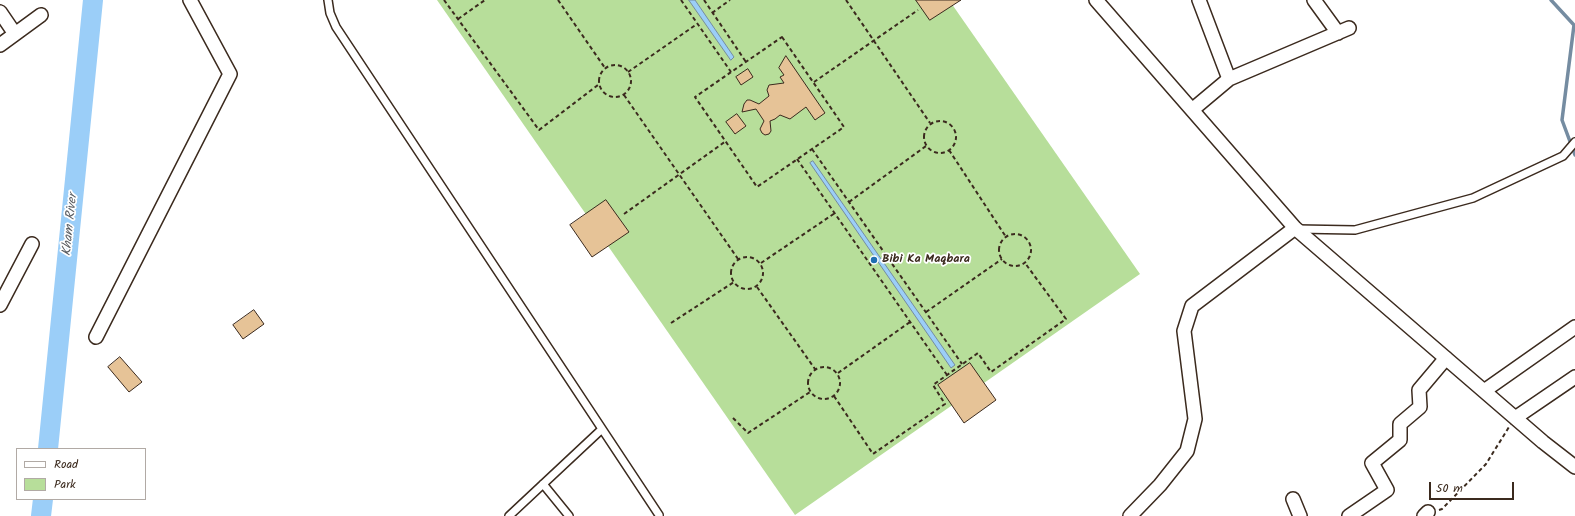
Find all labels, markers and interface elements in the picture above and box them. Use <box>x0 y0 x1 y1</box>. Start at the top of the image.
water label: Kham River <box>60 193 82 257</box>
place label: Bibi Ka Maqbara <box>882 253 970 267</box>
marker: Bibi Ka Maqbara <box>869 255 879 265</box>
legend <box>16 448 146 500</box>
text: Road <box>54 455 78 474</box>
scale bar <box>1431 474 1516 500</box>
text: Park <box>54 475 76 494</box>
text: 50 m <box>1436 479 1463 498</box>

